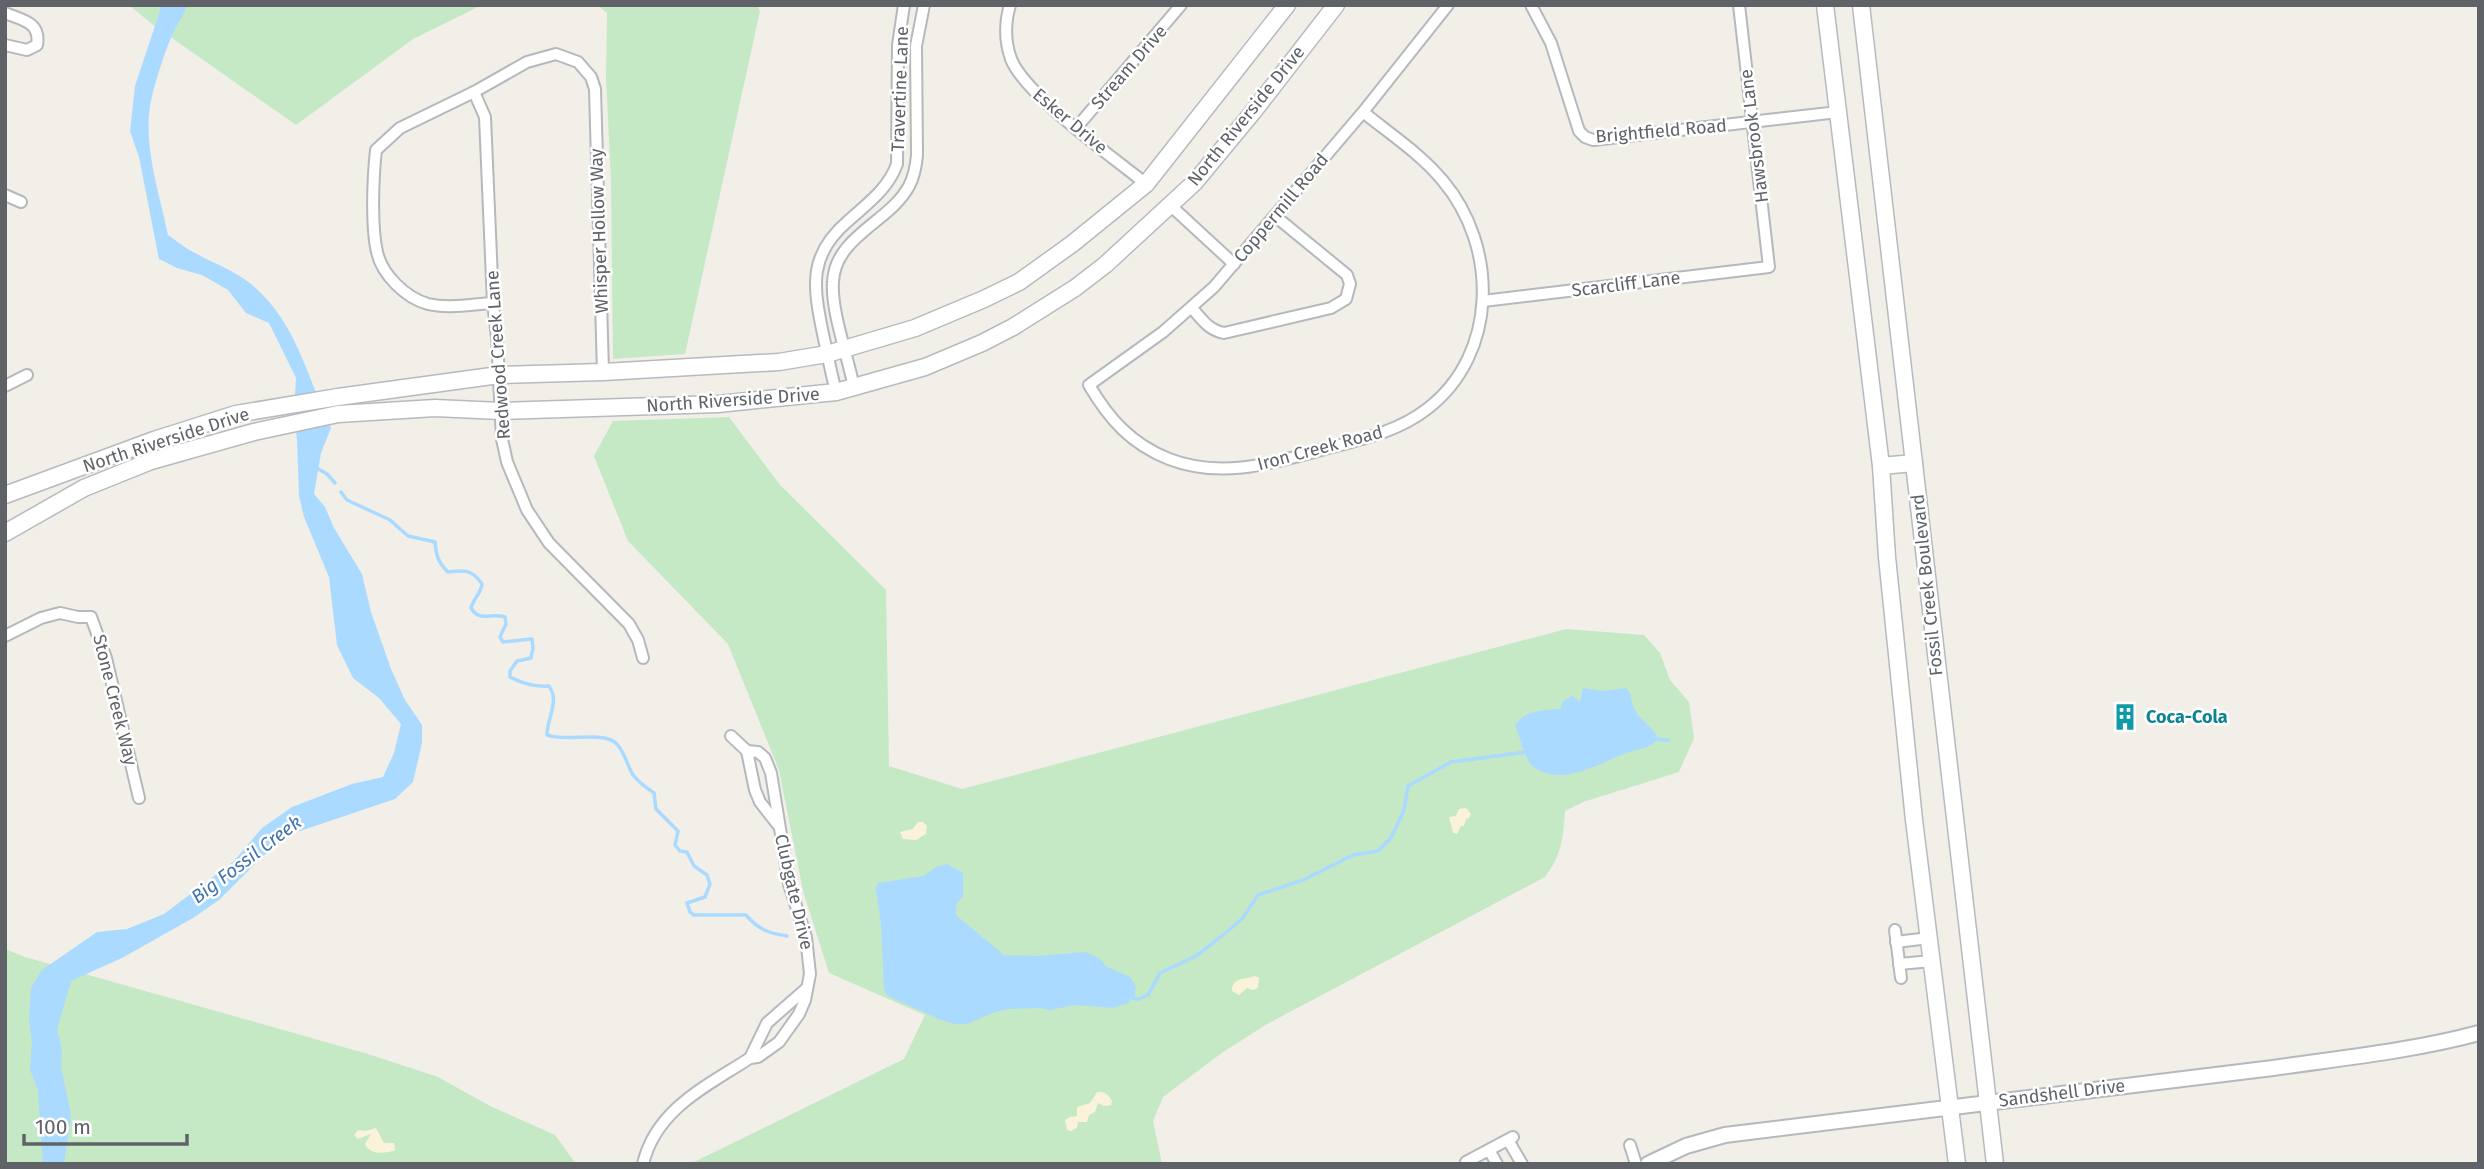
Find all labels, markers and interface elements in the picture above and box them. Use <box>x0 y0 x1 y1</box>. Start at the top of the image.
street label: Stream Drive <box>1086 20 1172 114</box>
street label: Travertine Lane <box>887 26 913 152</box>
street label: North Riverside Drive <box>1183 42 1309 190</box>
street label: Hawsbrook Lane <box>1735 68 1773 204</box>
street label: Esker Drive <box>1028 83 1112 159</box>
street label: Brightfield Road <box>1594 114 1728 148</box>
street label: Whisper Hollow Way <box>585 148 613 314</box>
street label: Coppermill Road <box>1229 149 1333 267</box>
street label: Scarcliff Lane <box>1570 266 1682 302</box>
street label: Redwood Creek Lane <box>481 270 515 440</box>
street label: North Riverside Drive <box>646 383 820 417</box>
street label: North Riverside Drive <box>80 403 252 477</box>
street label: Iron Creek Road <box>1255 421 1385 475</box>
street label: Fossil Creek Boulevard <box>1907 493 1947 677</box>
street label: Stone Creek Way <box>88 632 142 768</box>
building icon: Coca-Cola <box>2110 702 2140 732</box>
place label: Coca-Cola <box>2146 706 2228 728</box>
water label: Big Fossil Creek <box>187 810 306 908</box>
street label: Clubgate Drive <box>770 832 818 952</box>
street label: Sandshell Drive <box>1998 1074 2126 1112</box>
scale bar <box>24 1102 187 1146</box>
text: 100 m <box>35 1114 91 1140</box>

